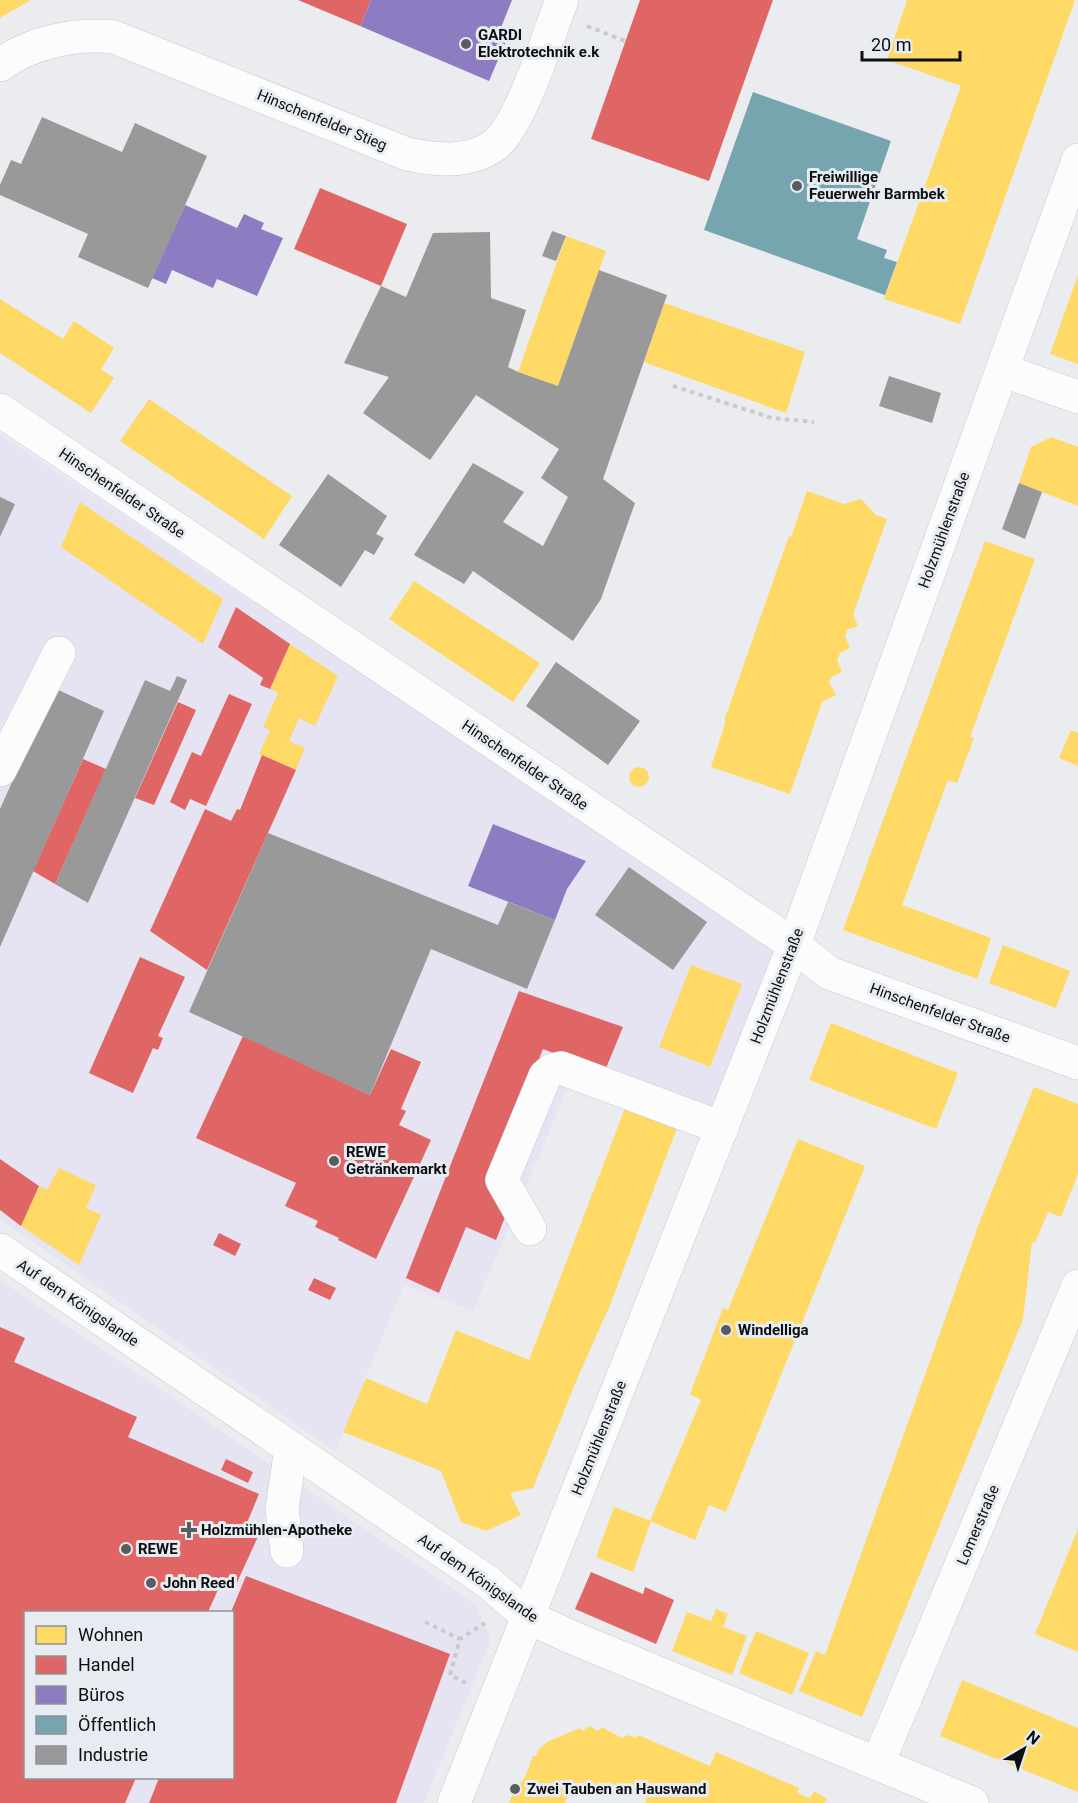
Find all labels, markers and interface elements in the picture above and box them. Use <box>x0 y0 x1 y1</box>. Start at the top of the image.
scale bar <box>862 24 960 62</box>
place label: GARDI Elektrotechnik e.k <box>478 26 600 61</box>
text: 20 m <box>871 34 911 55</box>
marker: GARDI Elektrotechnik e.k <box>459 37 473 51</box>
street label: Hinschenfelder Stieg <box>254 86 390 154</box>
place label: Freiwillige Feuerwehr Barmbek <box>809 168 946 203</box>
marker: Freiwillige Feuerwehr Barmbek <box>790 179 804 193</box>
street label: Hinschenfelder Straße <box>56 444 189 542</box>
street label: Holzmühlenstraße <box>915 469 973 591</box>
street label: Hinschenfelder Straße <box>459 716 592 814</box>
street label: Holzmühlenstraße <box>747 926 807 1046</box>
street label: Hinschenfelder Straße <box>867 979 1013 1047</box>
place label: REWE Getränkemarkt <box>346 1143 447 1178</box>
marker: REWE Getränkemarkt <box>327 1154 341 1168</box>
street label: Auf dem Königslande <box>14 1256 142 1350</box>
place label: Windelliga <box>738 1321 809 1339</box>
marker: Windelliga <box>719 1323 733 1337</box>
street label: Holzmühlenstraße <box>568 1378 630 1498</box>
street label: Lomerstraße <box>953 1482 1003 1568</box>
place label: Holzmühlen-Apotheke <box>201 1521 352 1539</box>
marker: Holzmühlen-Apotheke <box>182 1523 196 1537</box>
street label: Auf dem Königslande <box>414 1530 542 1626</box>
place label: REWE <box>138 1540 178 1558</box>
marker: REWE <box>119 1542 133 1556</box>
place label: John Reed <box>163 1574 235 1592</box>
marker: John Reed <box>144 1576 158 1590</box>
legend <box>24 1611 234 1779</box>
text: Wohnen <box>78 1624 143 1645</box>
text: Handel <box>78 1654 135 1675</box>
text: Büros <box>78 1684 125 1705</box>
text: Öffentlich <box>78 1714 156 1735</box>
north arrow <box>994 1719 1054 1779</box>
text: N <box>1023 1727 1043 1749</box>
text: Industrie <box>78 1744 148 1765</box>
place label: Zwei Tauben an Hauswand <box>527 1780 706 1798</box>
marker: Zwei Tauben an Hauswand <box>508 1782 522 1796</box>

